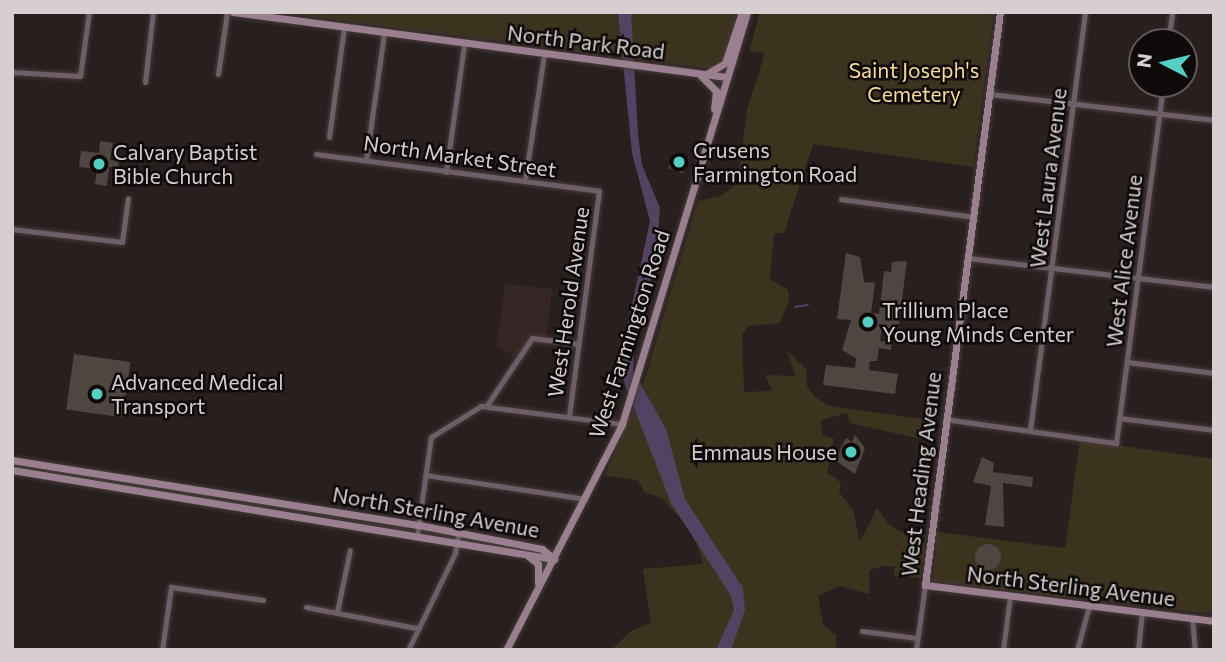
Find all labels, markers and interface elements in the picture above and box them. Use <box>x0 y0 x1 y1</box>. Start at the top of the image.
street label: North Park Road <box>506 20 666 64</box>
north arrow <box>1128 28 1198 98</box>
text: N <box>1131 52 1156 69</box>
park label: Saint Joseph's Cemetery <box>849 57 979 107</box>
street label: West Laura Avenue <box>1024 87 1072 269</box>
street label: North Market Street <box>362 130 558 182</box>
place label: Crusens Farmington Road <box>693 137 857 187</box>
place label: Calvary Baptist Bible Church <box>113 139 257 189</box>
marker: Crusens Farmington Road <box>671 154 687 170</box>
marker: Calvary Baptist Bible Church <box>91 156 107 172</box>
street label: West Alice Avenue <box>1101 173 1147 349</box>
street label: West Herold Avenue <box>542 205 594 399</box>
street label: West Farmington Road <box>583 227 675 441</box>
place label: Trillium Place Young Minds Center <box>882 297 1074 347</box>
marker: Trillium Place Young Minds Center <box>860 314 876 330</box>
place label: Advanced Medical Transport <box>111 369 284 419</box>
street label: West Heading Avenue <box>896 370 946 578</box>
marker: Advanced Medical Transport <box>89 386 105 402</box>
place label: Emmaus House <box>691 439 837 465</box>
marker: Emmaus House <box>843 444 859 460</box>
street label: North Sterling Avenue <box>331 481 541 543</box>
street label: North Sterling Avenue <box>965 561 1177 611</box>

